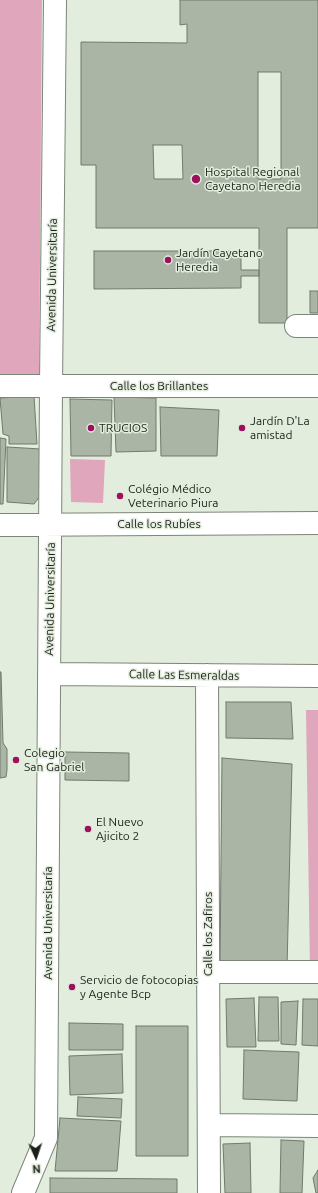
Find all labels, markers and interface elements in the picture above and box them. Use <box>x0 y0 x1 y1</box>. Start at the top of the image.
place label: Hospital Regional Cayetano Heredia <box>205 165 301 193</box>
marker: Hospital Regional Cayetano Heredia <box>190 173 202 185</box>
street label: Avenida Universitaría <box>44 218 60 332</box>
place label: Jardín Cayetano Heredia <box>176 246 263 274</box>
marker: Jardín Cayetano Heredia <box>163 255 173 265</box>
street label: Calle los Brillantes <box>110 379 208 393</box>
place label: Jardín D'La amistad <box>250 414 310 442</box>
place label: TRUCIOS <box>99 421 147 435</box>
marker: TRUCIOS <box>86 423 96 433</box>
marker: Jardín D'La amistad <box>237 423 247 433</box>
place label: Colégio Médico Veterinario Piura <box>128 482 218 510</box>
marker: Colégio Médico Veterinario Piura <box>115 491 125 501</box>
street label: Calle los Rubíes <box>117 517 201 531</box>
street label: Avenida Universitaría <box>42 542 58 656</box>
street label: Calle Las Esmeraldas <box>129 667 239 683</box>
place label: Colegio San Gabriel <box>24 746 84 774</box>
marker: Colegio San Gabriel <box>11 755 21 765</box>
place label: El Nuevo Ajicito 2 <box>96 815 144 843</box>
marker: El Nuevo Ajicito 2 <box>83 824 93 834</box>
street label: Avenida Universitaría <box>41 866 55 980</box>
street label: Calle los Zafiros <box>201 892 215 976</box>
place label: Servicio de fotocopias y Agente Bcp <box>80 973 198 1001</box>
marker: Servicio de fotocopias y Agente Bcp <box>67 982 77 992</box>
north arrow <box>16 1137 56 1177</box>
text: N <box>32 1163 41 1175</box>

